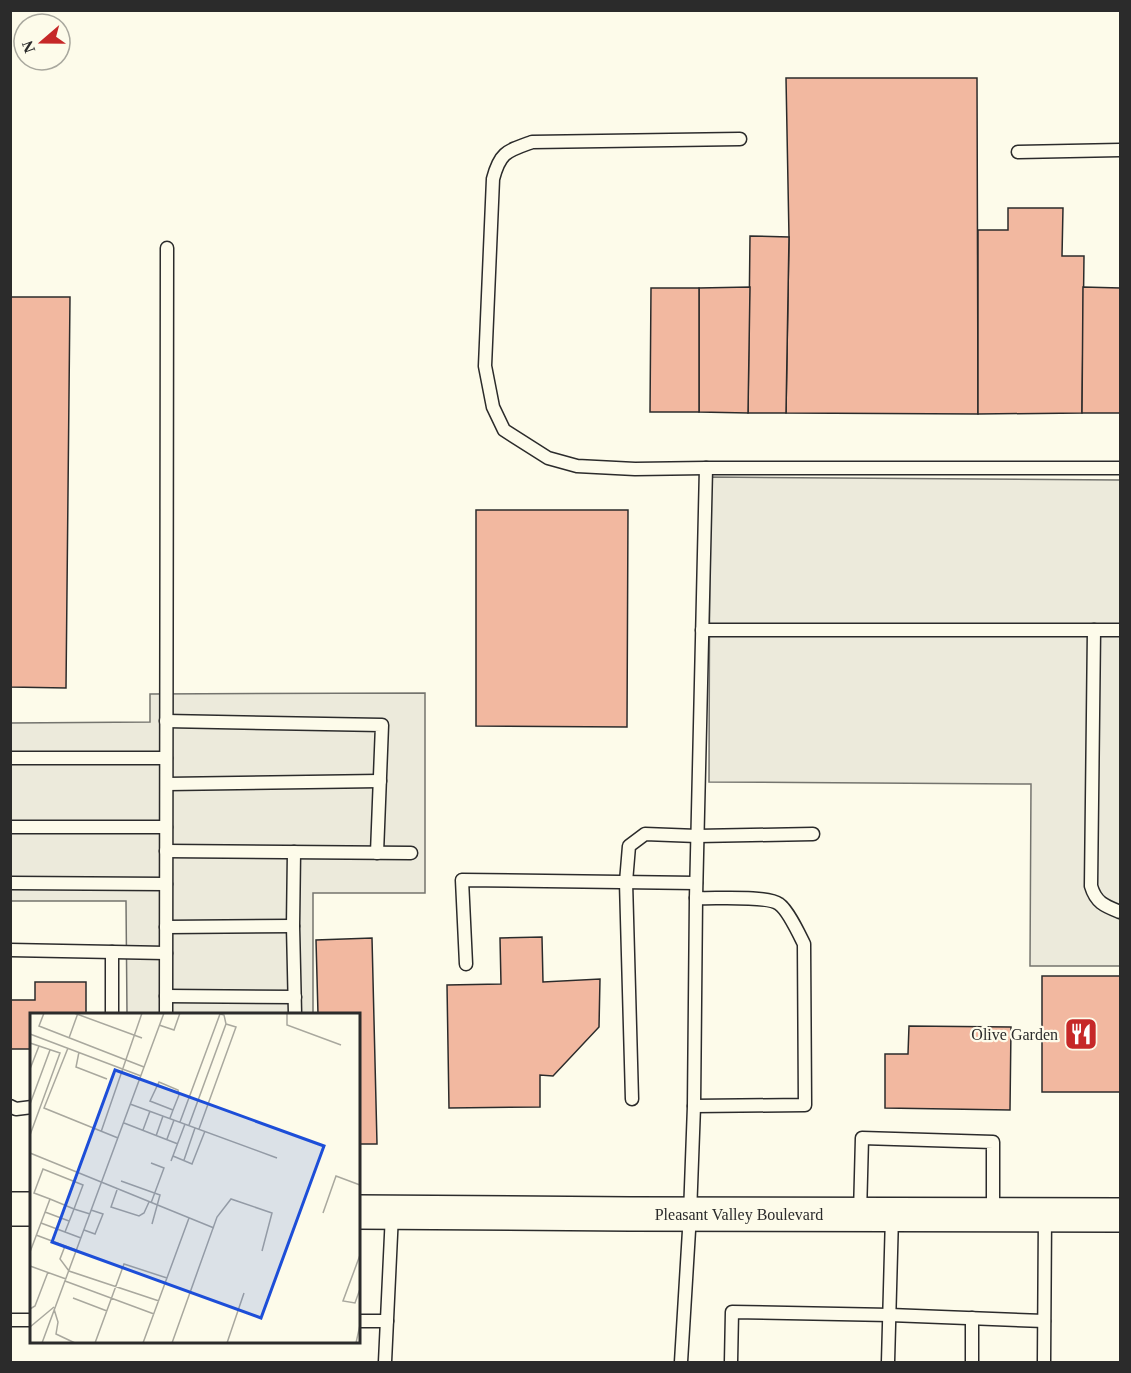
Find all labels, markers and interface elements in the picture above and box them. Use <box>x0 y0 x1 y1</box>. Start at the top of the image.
north arrow <box>12 12 72 72</box>
text: N <box>18 38 38 55</box>
inset map <box>30 1013 360 1343</box>
restaurant icon: Olive Garden <box>1063 1016 1099 1052</box>
place label: Olive Garden <box>971 1026 1058 1043</box>
street label: Pleasant Valley Boulevard <box>655 1206 823 1224</box>

